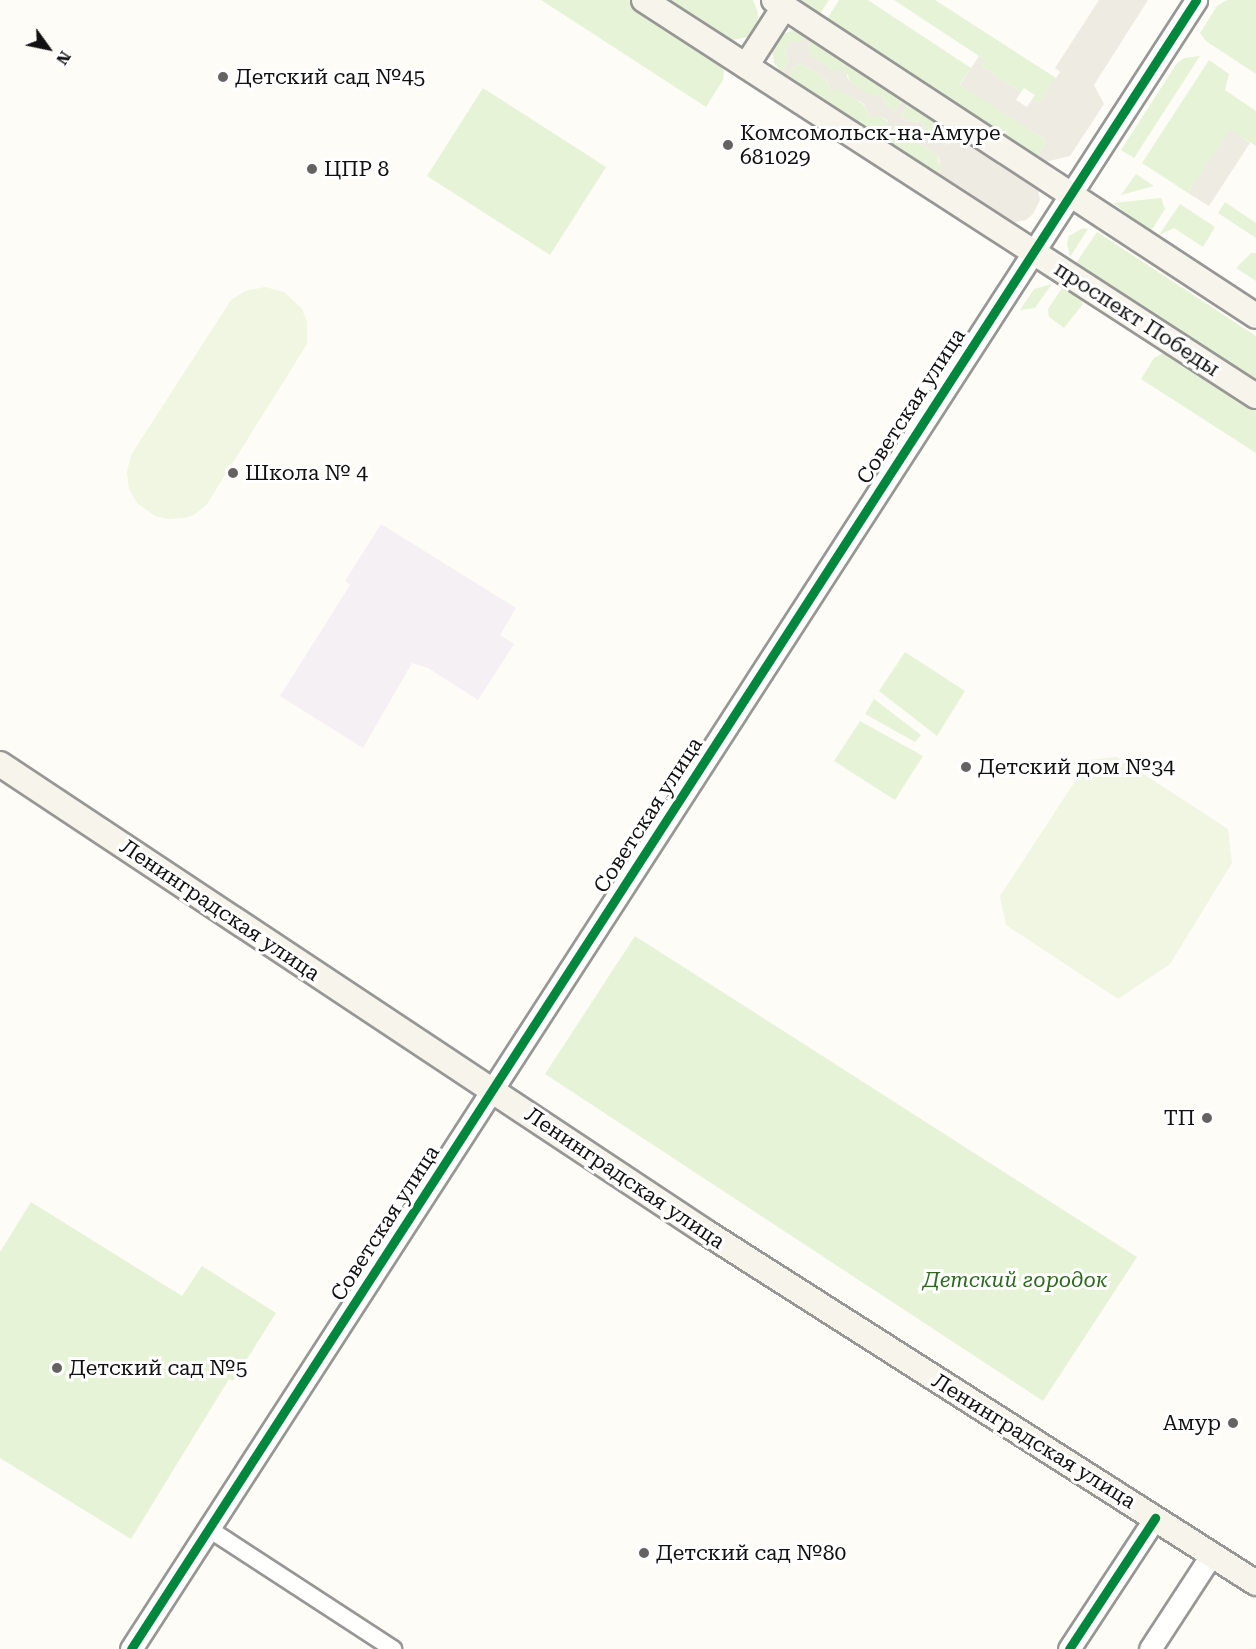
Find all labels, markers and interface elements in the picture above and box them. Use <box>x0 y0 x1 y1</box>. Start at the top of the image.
north arrow <box>18 18 78 78</box>
text: N <box>52 48 75 68</box>
place label: Детский сад №45 <box>235 64 425 90</box>
marker: Детский сад №45 <box>216 70 230 84</box>
place label: Комсомольск-на-Амуре 681029 <box>740 120 1000 170</box>
marker: Комсомольск-на-Амуре 681029 <box>721 138 735 152</box>
place label: ЦПР 8 <box>324 156 389 182</box>
marker: ЦПР 8 <box>305 162 319 176</box>
street label: проспект Победы <box>1050 256 1224 382</box>
street label: Советская улица <box>851 324 971 488</box>
place label: Школа № 4 <box>245 460 368 486</box>
marker: Школа № 4 <box>226 466 240 480</box>
street label: Советская улица <box>588 733 708 897</box>
place label: Детский дом №34 <box>978 754 1175 780</box>
marker: Детский дом №34 <box>959 760 973 774</box>
street label: Ленинградская улица <box>115 834 325 986</box>
street label: Ленинградская улица <box>520 1102 730 1254</box>
place label: ТП <box>1164 1105 1195 1131</box>
marker: ТП <box>1200 1111 1214 1125</box>
street label: Советская улица <box>325 1141 445 1305</box>
park label: Детский городок <box>923 1267 1107 1293</box>
place label: Детский сад №5 <box>69 1355 247 1381</box>
marker: Детский сад №5 <box>50 1361 64 1375</box>
street label: Ленинградская улица <box>928 1368 1140 1514</box>
place label: Амур <box>1163 1410 1221 1436</box>
marker: Амур <box>1226 1416 1240 1430</box>
place label: Детский сад №80 <box>656 1540 846 1566</box>
marker: Детский сад №80 <box>637 1546 651 1560</box>

